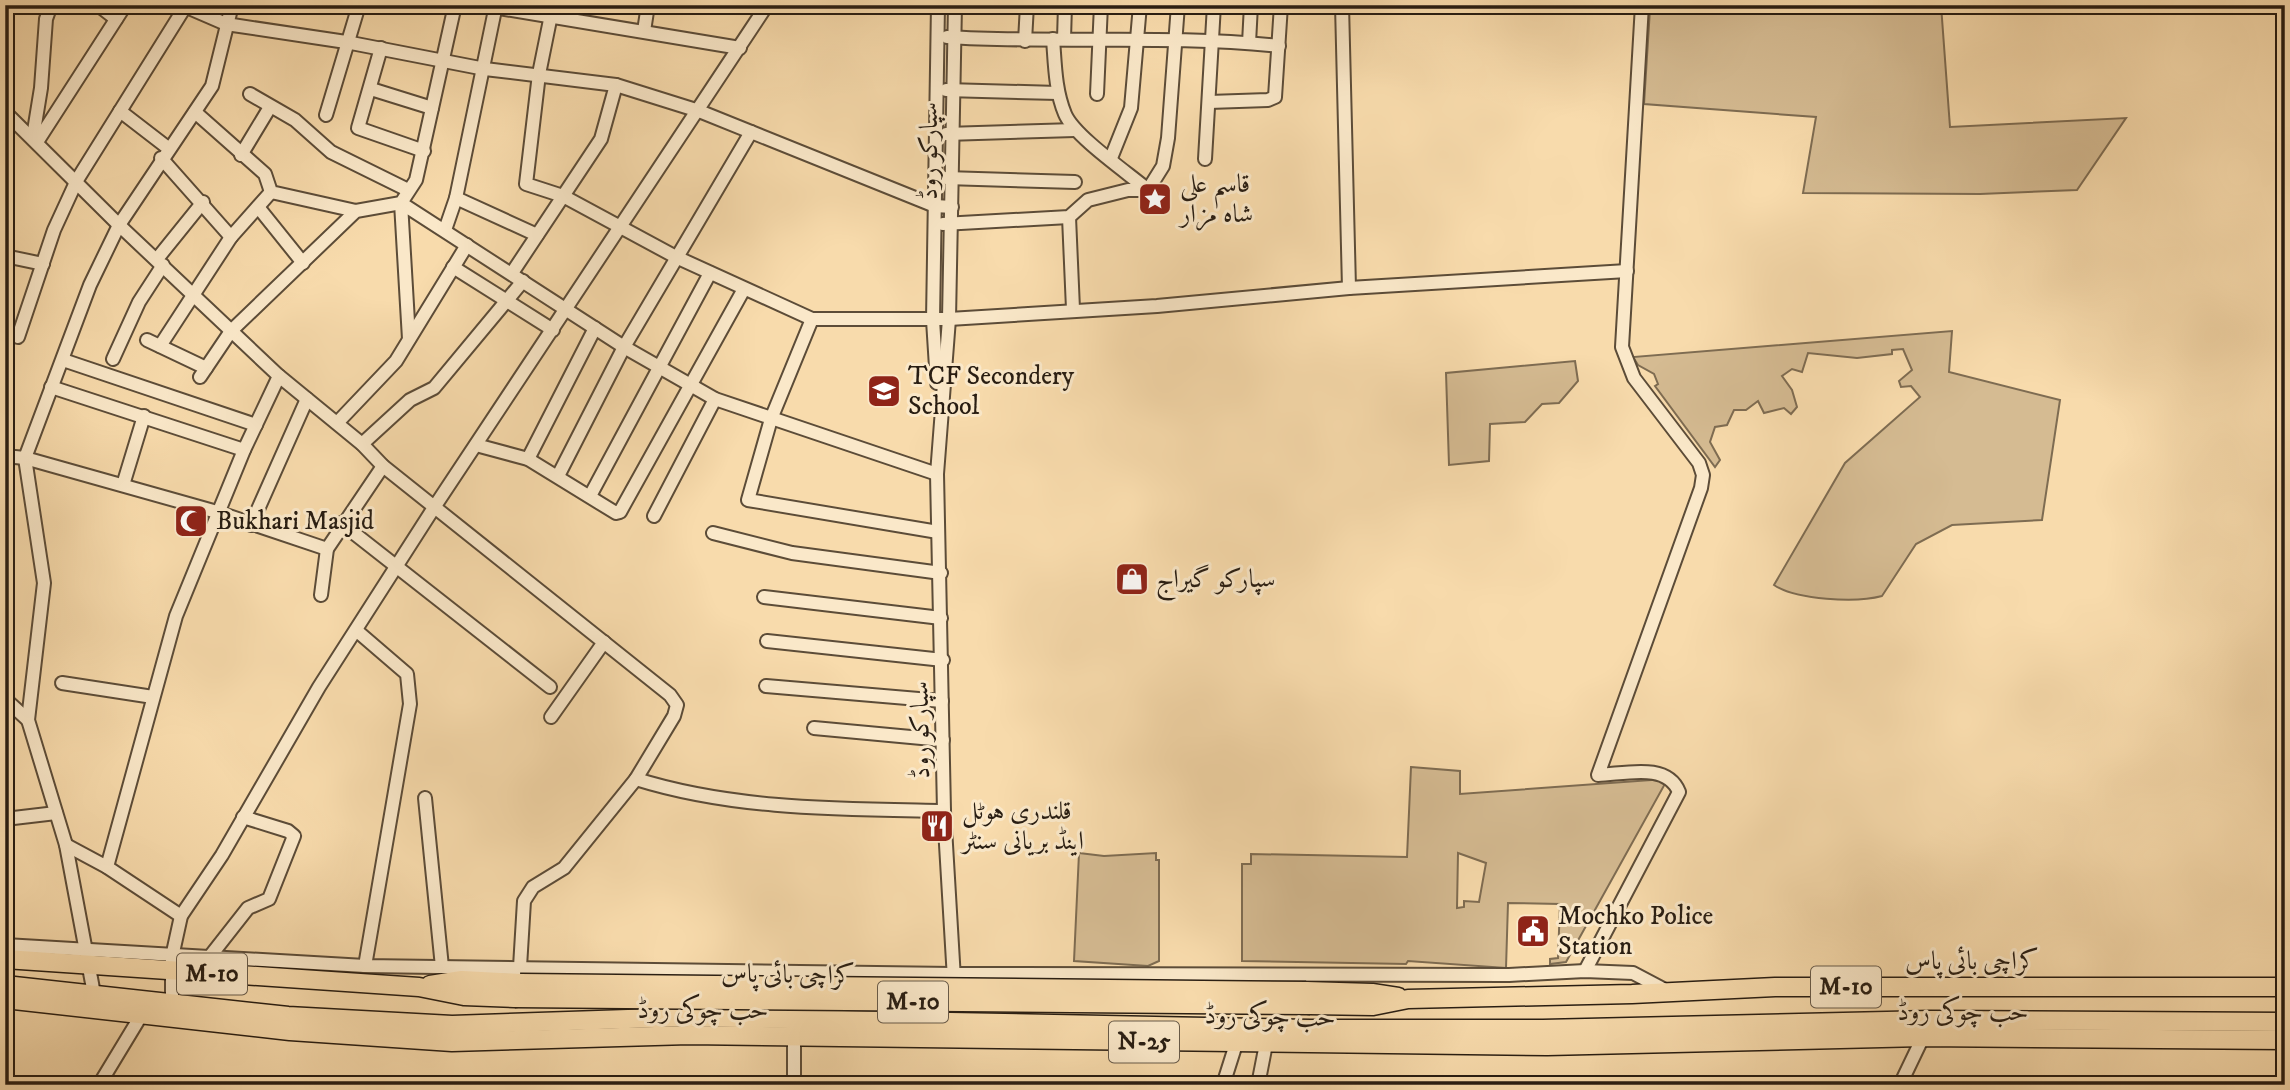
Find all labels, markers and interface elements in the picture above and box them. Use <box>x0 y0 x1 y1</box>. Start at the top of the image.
street label: سپارکو روڈ <box>913 102 946 200</box>
place label: قاسم علی شاہ مزار <box>1177 168 1253 231</box>
place icon: قاسم علی شاہ مزار <box>1136 180 1174 218</box>
place label: TCF Secondery School <box>908 360 1075 423</box>
school or university icon: TCF Secondery School <box>865 372 903 410</box>
mosque icon: Bukhari Masjid <box>172 502 210 540</box>
place label: Bukhari Masjid <box>216 505 374 538</box>
shop icon: سپارکو گیراج <box>1113 560 1151 598</box>
place label: سپارکو گیراج <box>1156 563 1276 602</box>
street label: سپارکو روڈ <box>904 681 938 779</box>
place label: قلندری ہوٹل اینڈ بریانی سنٹر <box>959 795 1084 858</box>
restaurant icon: قلندری ہوٹل اینڈ بریانی سنٹر <box>918 807 956 845</box>
place label: Mochko Police Station <box>1558 900 1713 963</box>
public building icon: Mochko Police Station <box>1514 912 1552 950</box>
street label: کراچی بائی پاس <box>1905 945 2039 979</box>
road number: M-10 <box>177 954 247 994</box>
street label: کراچی بائی پاس <box>721 957 855 994</box>
road number: M-10 <box>1811 967 1881 1007</box>
road number: M-10 <box>878 982 948 1022</box>
street label: حب چوکی روڈ <box>637 993 769 1027</box>
street label: حب چوکی روڈ <box>1897 995 2029 1029</box>
street label: حب چوکی روڈ <box>1204 998 1336 1035</box>
road number: N-25 <box>1109 1022 1179 1062</box>

